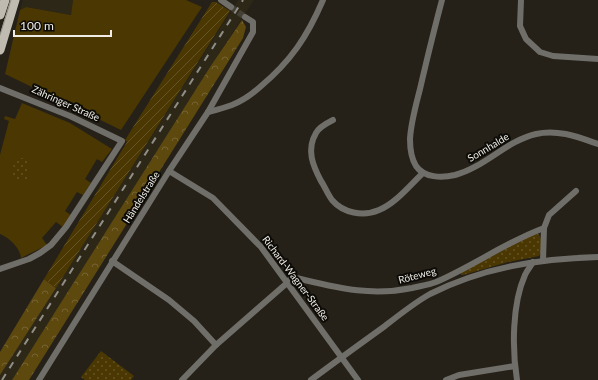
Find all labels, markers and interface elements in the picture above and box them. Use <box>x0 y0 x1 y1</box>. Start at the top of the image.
scale bar <box>14 12 111 38</box>
text: 100 m <box>20 18 54 33</box>
street label: Zähringer Straße <box>30 83 102 123</box>
street label: Sonnhalde <box>465 130 511 164</box>
street label: Händelstraße <box>120 169 162 225</box>
street label: Richard-Wagner-Straße <box>260 233 332 323</box>
street label: Röteweg <box>397 264 437 286</box>

